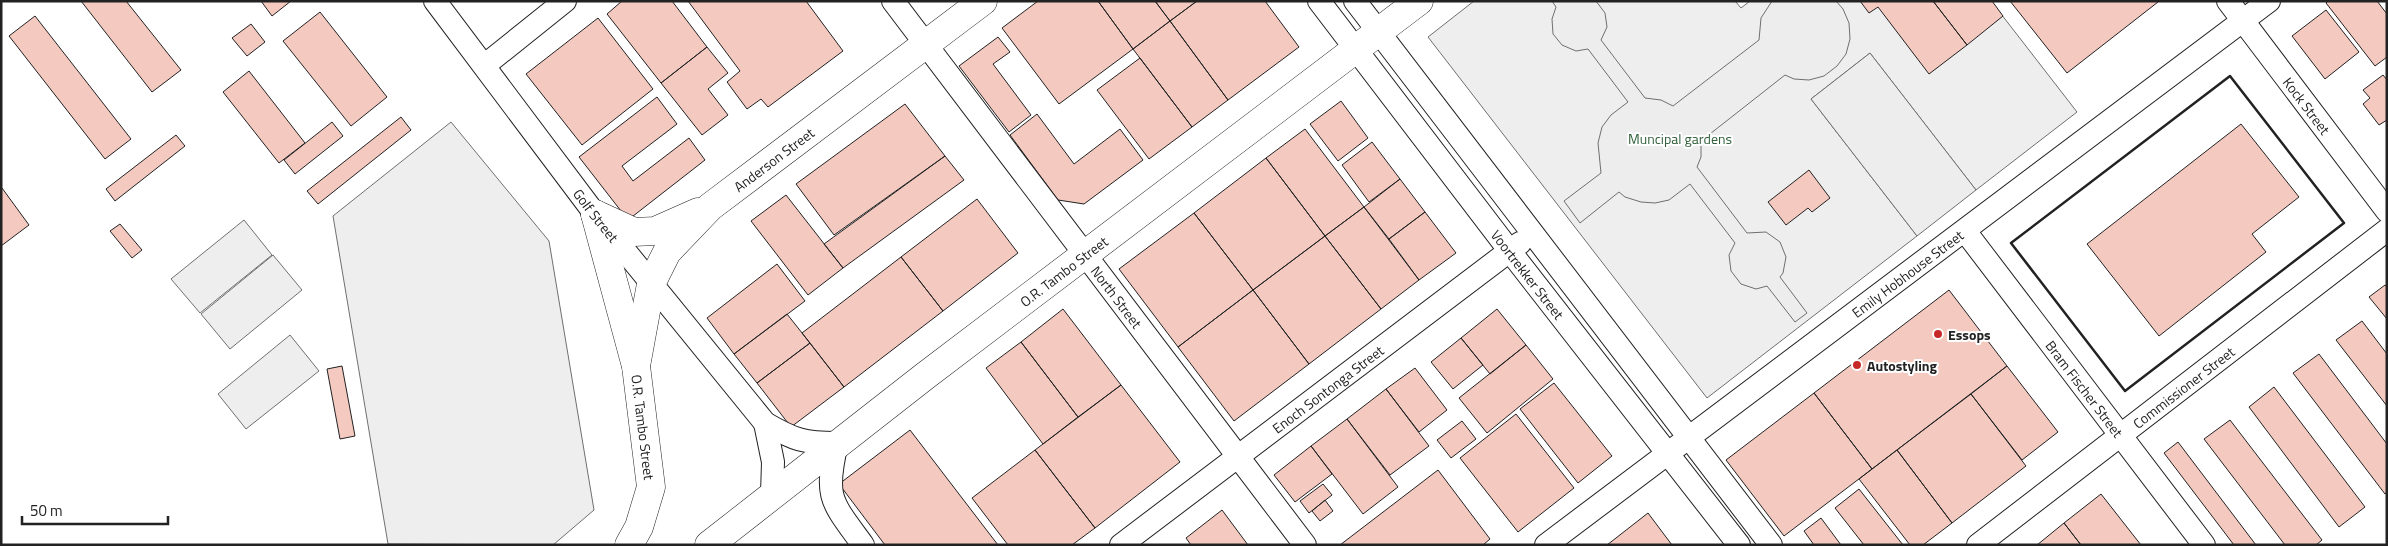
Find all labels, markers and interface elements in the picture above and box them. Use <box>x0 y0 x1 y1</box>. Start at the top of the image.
street label: Kock Street <box>2278 72 2336 139</box>
street label: Anderson Street <box>729 122 818 196</box>
park label: Muncipal gardens <box>1628 128 1732 149</box>
street label: Golf Street <box>569 184 624 246</box>
street label: Emily Hobhouse Street <box>1847 224 1967 322</box>
street label: Voortrekker Street <box>1486 225 1570 324</box>
street label: O.R. Tambo Street <box>1015 231 1112 311</box>
street label: North Street <box>1086 261 1148 332</box>
place label: Essops <box>1948 324 1991 345</box>
marker: Essops <box>1932 328 1944 340</box>
street label: Bram Fischer Street <box>2041 336 2129 442</box>
street label: Enoch Sontonga Street <box>1267 339 1388 438</box>
street label: Commissioner Street <box>2128 341 2239 433</box>
place label: Autostyling <box>1867 355 1938 376</box>
marker: Autostyling <box>1851 359 1863 371</box>
street label: O.R. Tambo Street <box>627 373 661 481</box>
scale bar <box>22 494 169 526</box>
text: 50 m <box>30 499 63 522</box>

